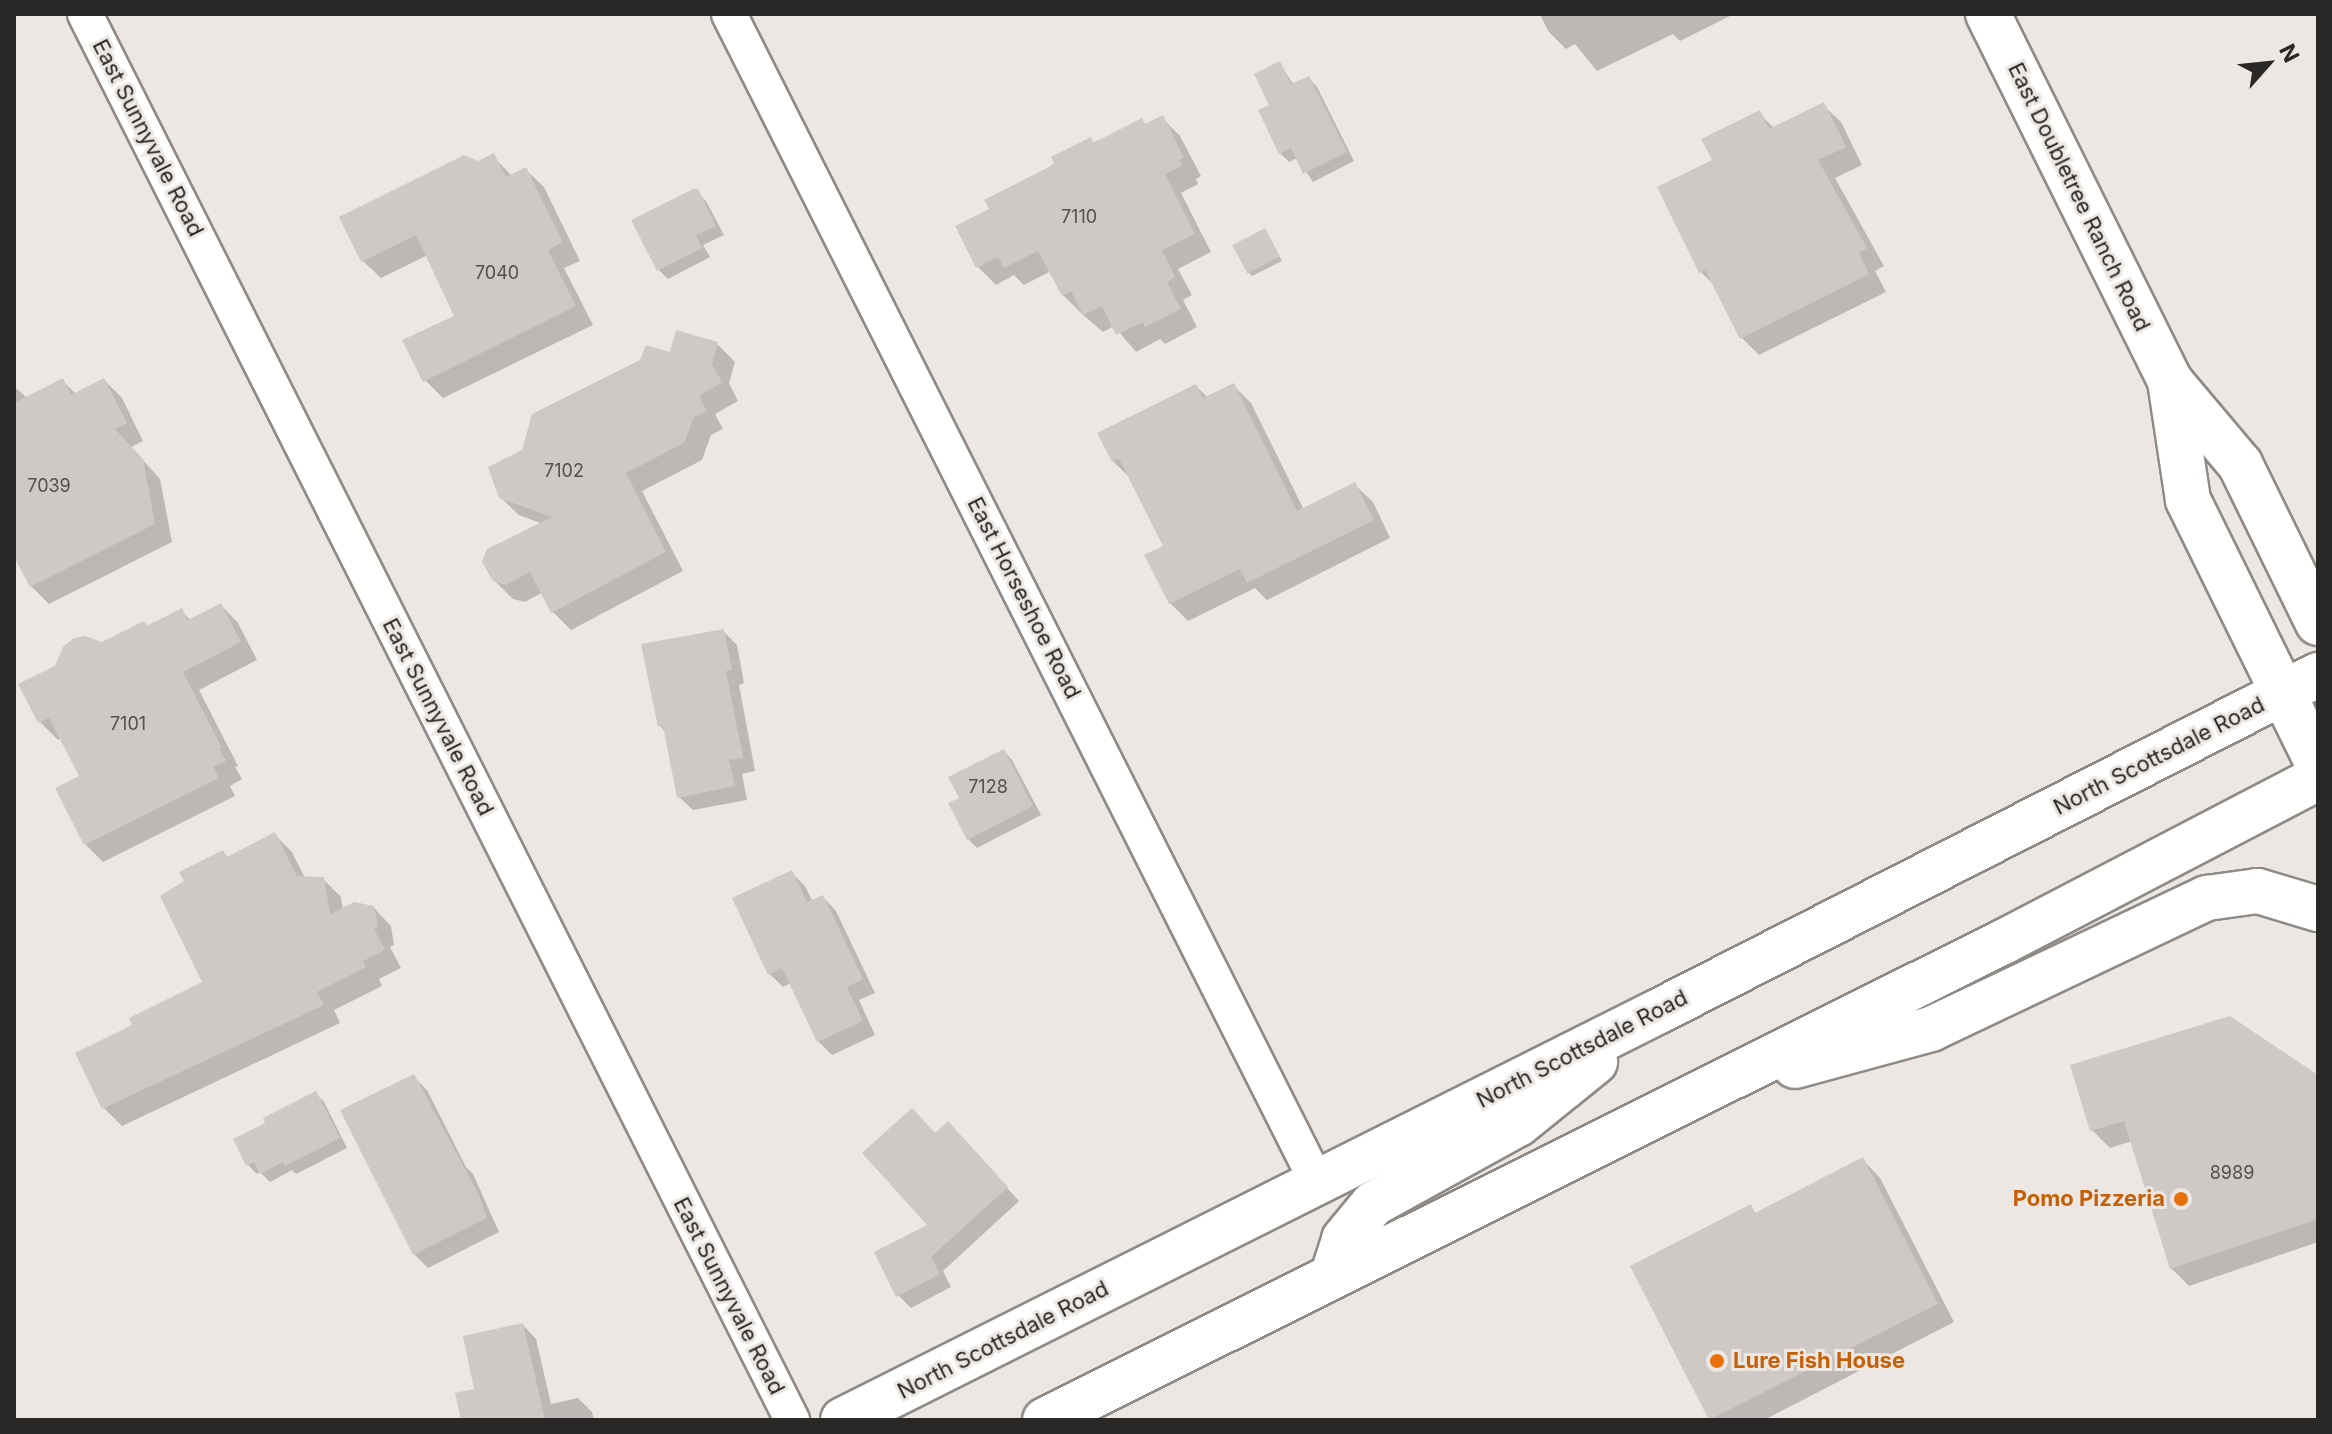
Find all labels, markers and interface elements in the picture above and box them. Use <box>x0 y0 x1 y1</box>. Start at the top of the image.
north arrow <box>2228 24 2308 104</box>
street label: East Sunnyvale Road <box>87 35 209 241</box>
text: N <box>2274 40 2305 66</box>
street label: East Doubletree Ranch Road <box>2002 58 2156 336</box>
house number: 7110 <box>1061 206 1097 228</box>
house number: 7040 <box>475 262 519 284</box>
house number: 7102 <box>544 460 584 482</box>
house number: 7039 <box>27 475 71 497</box>
street label: East Horseshoe Road <box>962 493 1086 703</box>
street label: East Sunnyvale Road <box>377 614 499 820</box>
street label: North Scottsdale Road <box>2049 691 2269 821</box>
house number: 7101 <box>110 713 146 735</box>
house number: 7128 <box>968 776 1008 798</box>
street label: North Scottsdale Road <box>1472 984 1692 1114</box>
house number: 8989 <box>2210 1162 2254 1184</box>
place label: Pomo Pizzeria <box>2013 1186 2165 1212</box>
marker: Pomo Pizzeria <box>2172 1190 2190 1208</box>
street label: East Sunnyvale Road <box>668 1193 790 1399</box>
street label: North Scottsdale Road <box>893 1275 1113 1405</box>
place label: Lure Fish House <box>1733 1348 1905 1374</box>
marker: Lure Fish House <box>1708 1352 1726 1370</box>

